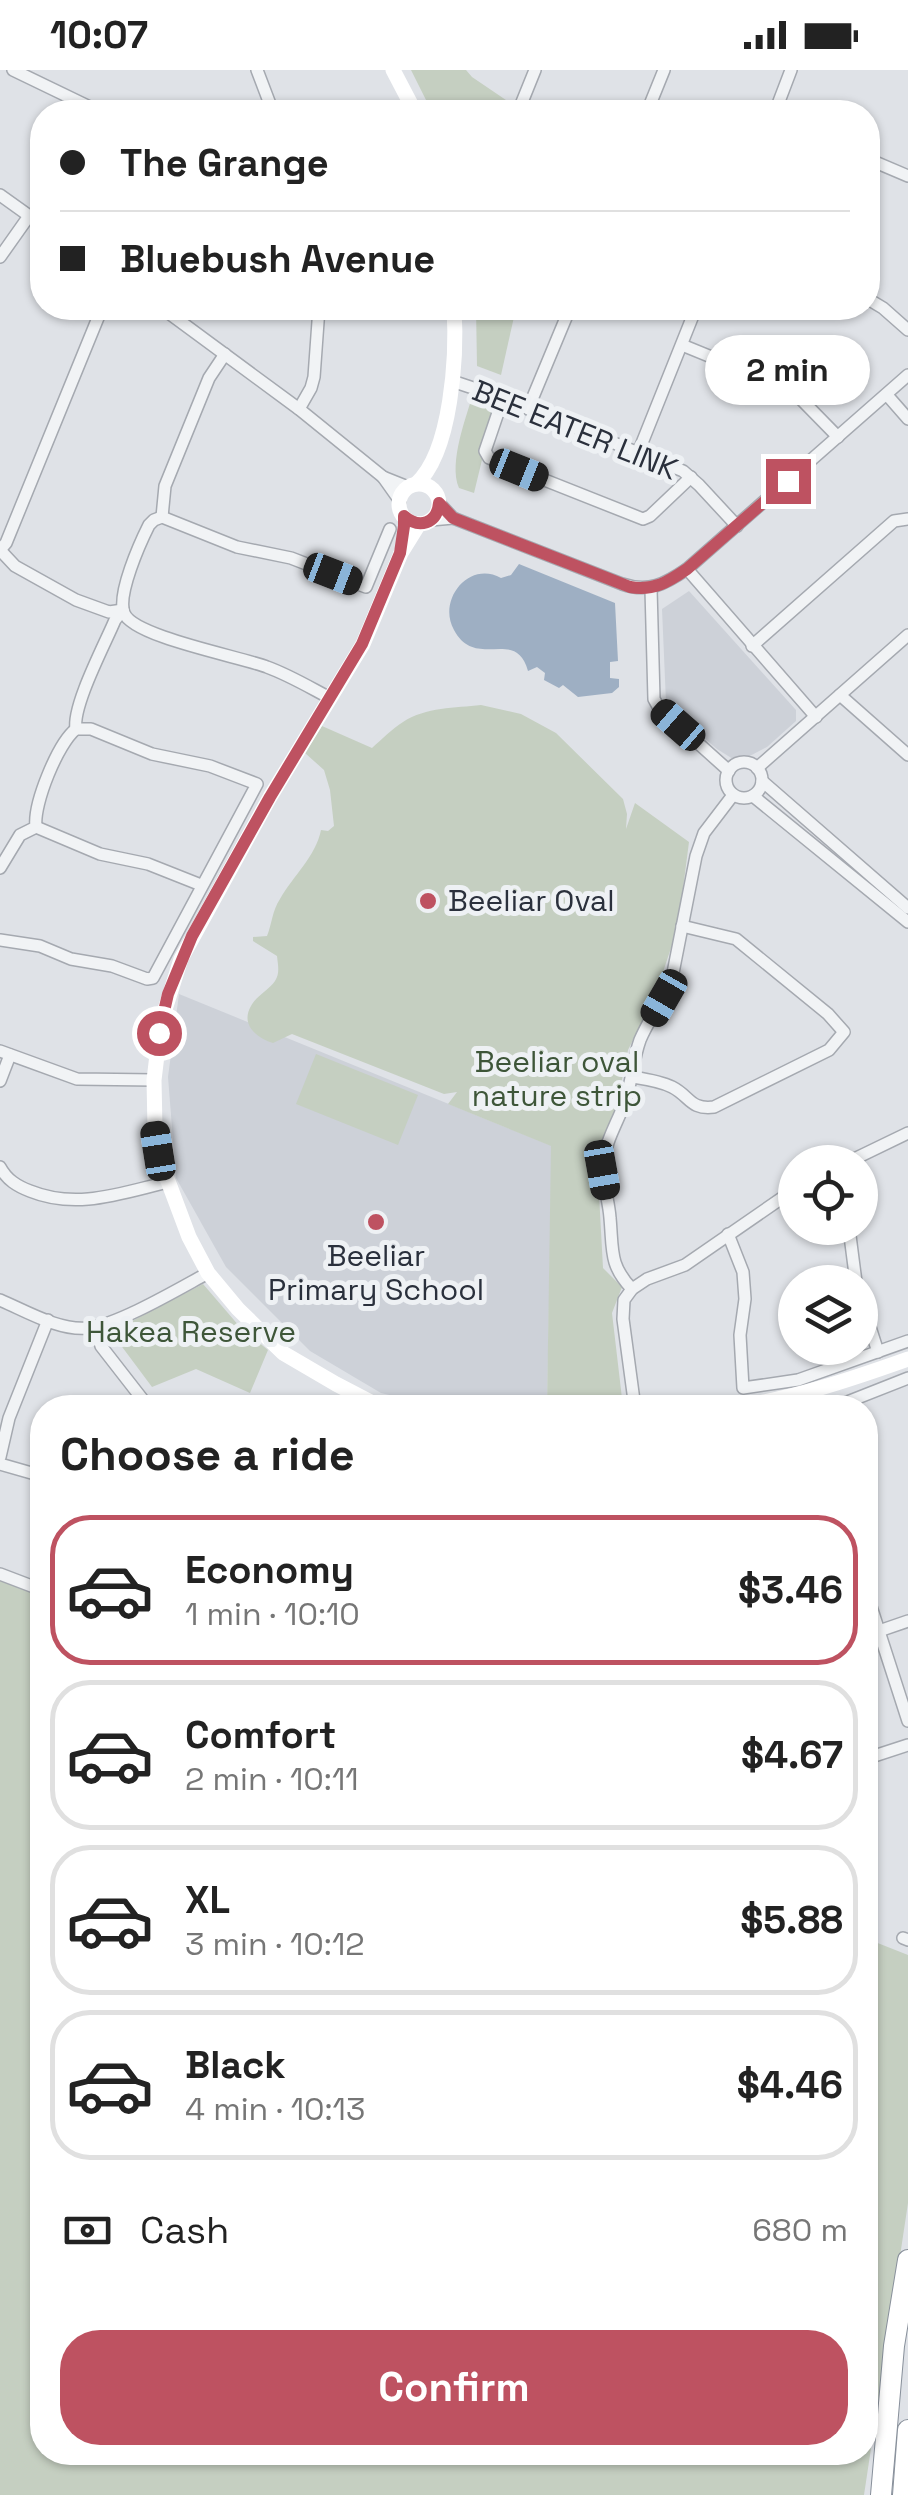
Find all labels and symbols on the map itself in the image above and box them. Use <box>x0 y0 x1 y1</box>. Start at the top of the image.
callout: 2 min <box>706 336 870 406</box>
street label: BEE EATER LINK <box>467 371 684 488</box>
car <box>486 445 552 495</box>
route end <box>766 459 811 504</box>
car <box>300 549 366 599</box>
car <box>646 694 710 756</box>
place label: Beeliar Oval <box>448 881 615 920</box>
marker: Beeliar Oval <box>417 890 439 912</box>
car <box>636 965 692 1031</box>
route start <box>137 1011 182 1056</box>
park label: Beeliar oval nature strip <box>472 1042 642 1115</box>
car <box>138 1119 178 1183</box>
car <box>582 1138 622 1202</box>
marker: Beeliar Primary School <box>365 1211 387 1233</box>
place label: Beeliar Primary School <box>268 1236 484 1309</box>
park label: Hakea Reserve <box>86 1312 296 1351</box>

